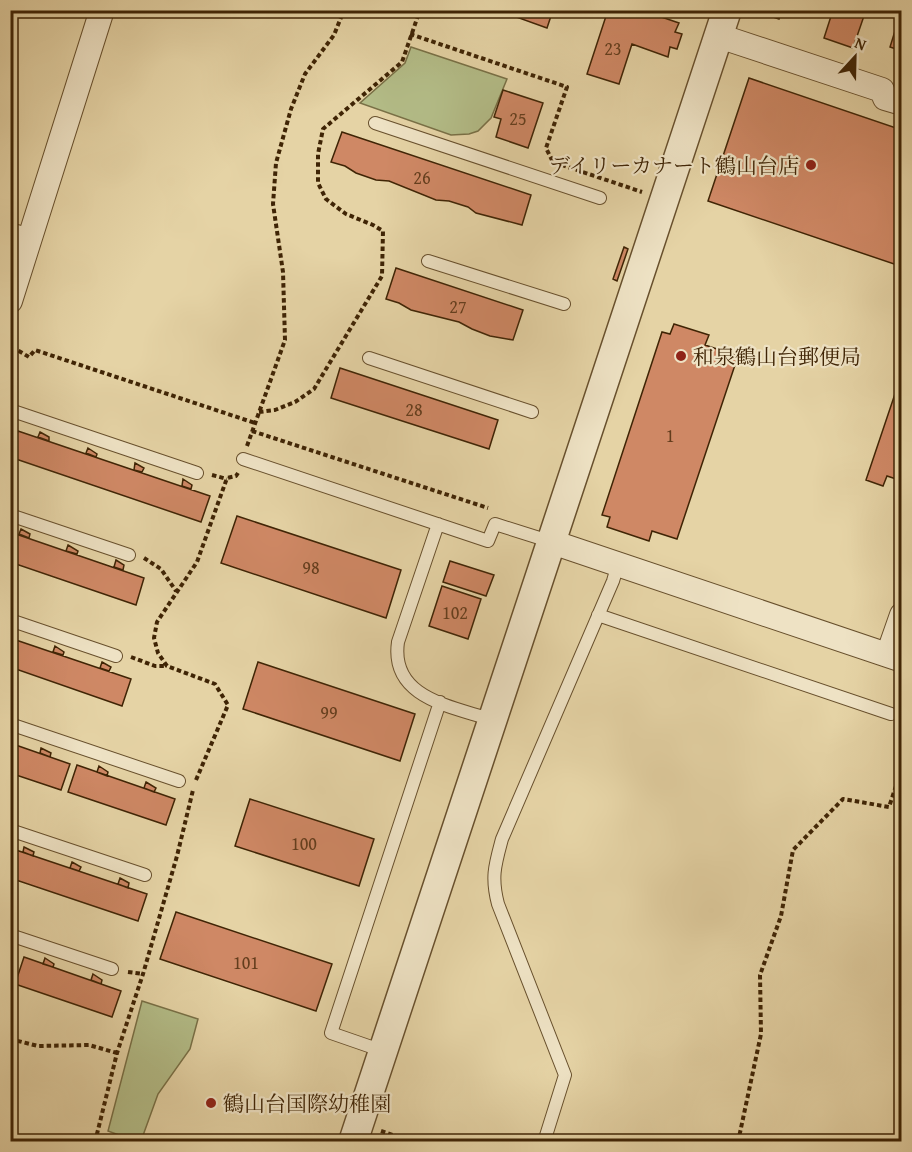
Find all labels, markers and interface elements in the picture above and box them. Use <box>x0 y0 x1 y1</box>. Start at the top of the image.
north arrow <box>825 27 885 87</box>
text: N <box>851 30 870 56</box>
house number: 23 <box>604 35 622 62</box>
house number: 25 <box>509 105 527 132</box>
place label: デイリーカナート鶴山台店 <box>549 150 799 181</box>
marker: デイリーカナート鶴山台店 <box>804 158 818 172</box>
house number: 26 <box>413 164 431 191</box>
house number: 27 <box>449 293 467 320</box>
place label: 和泉鶴山台郵便局 <box>693 341 861 372</box>
marker: 和泉鶴山台郵便局 <box>674 349 688 363</box>
house number: 28 <box>405 396 423 423</box>
house number: 1 <box>666 422 674 449</box>
house number: 98 <box>302 554 320 581</box>
house number: 102 <box>442 599 468 626</box>
house number: 99 <box>320 699 338 726</box>
house number: 100 <box>291 830 317 857</box>
house number: 101 <box>233 949 259 976</box>
place label: 鶴山台国際幼稚園 <box>223 1088 391 1119</box>
marker: 鶴山台国際幼稚園 <box>204 1096 218 1110</box>

